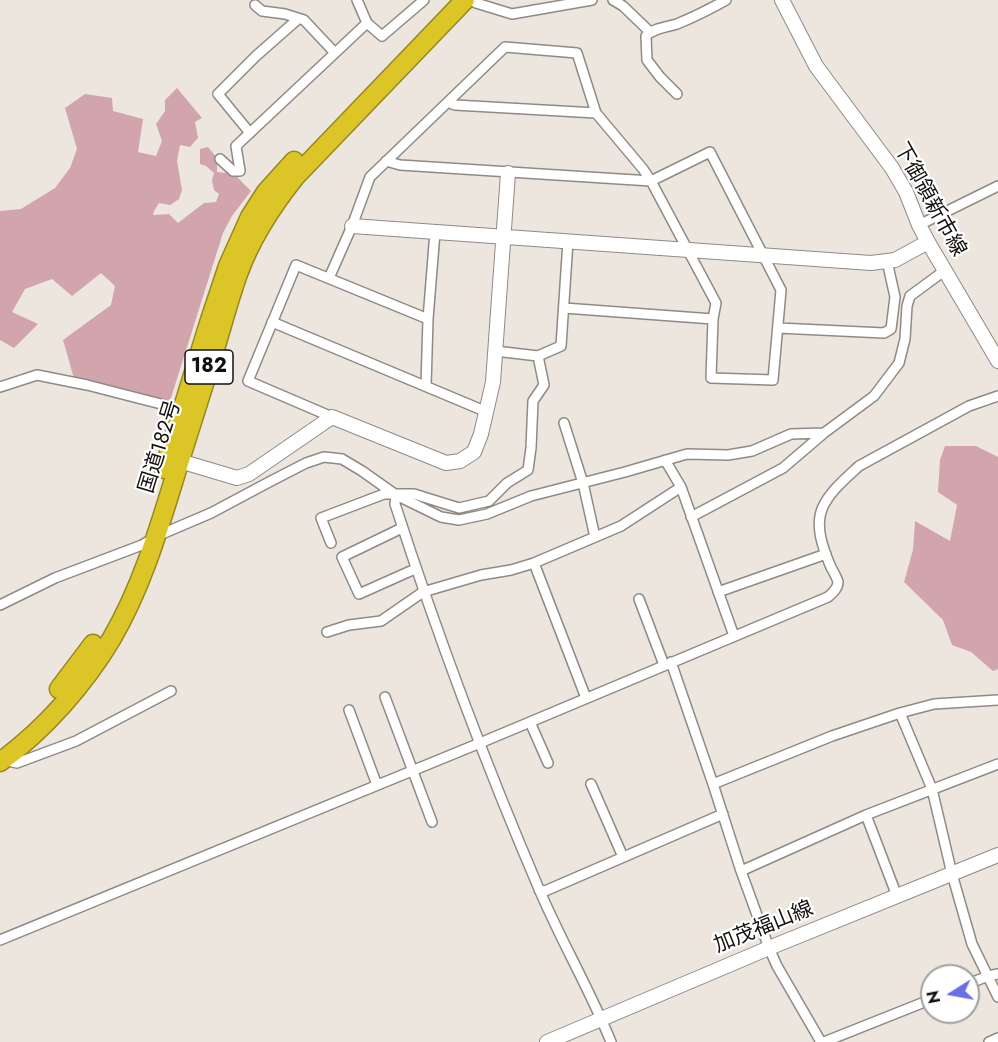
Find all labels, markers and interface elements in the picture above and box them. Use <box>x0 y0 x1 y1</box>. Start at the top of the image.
street label: 下御領新市線 <box>887 139 971 261</box>
road number: 182 <box>185 350 233 384</box>
street label: 国道182号 <box>135 397 187 497</box>
street label: 加茂福山線 <box>711 897 817 959</box>
north arrow <box>920 964 980 1024</box>
text: N <box>921 989 946 1006</box>

